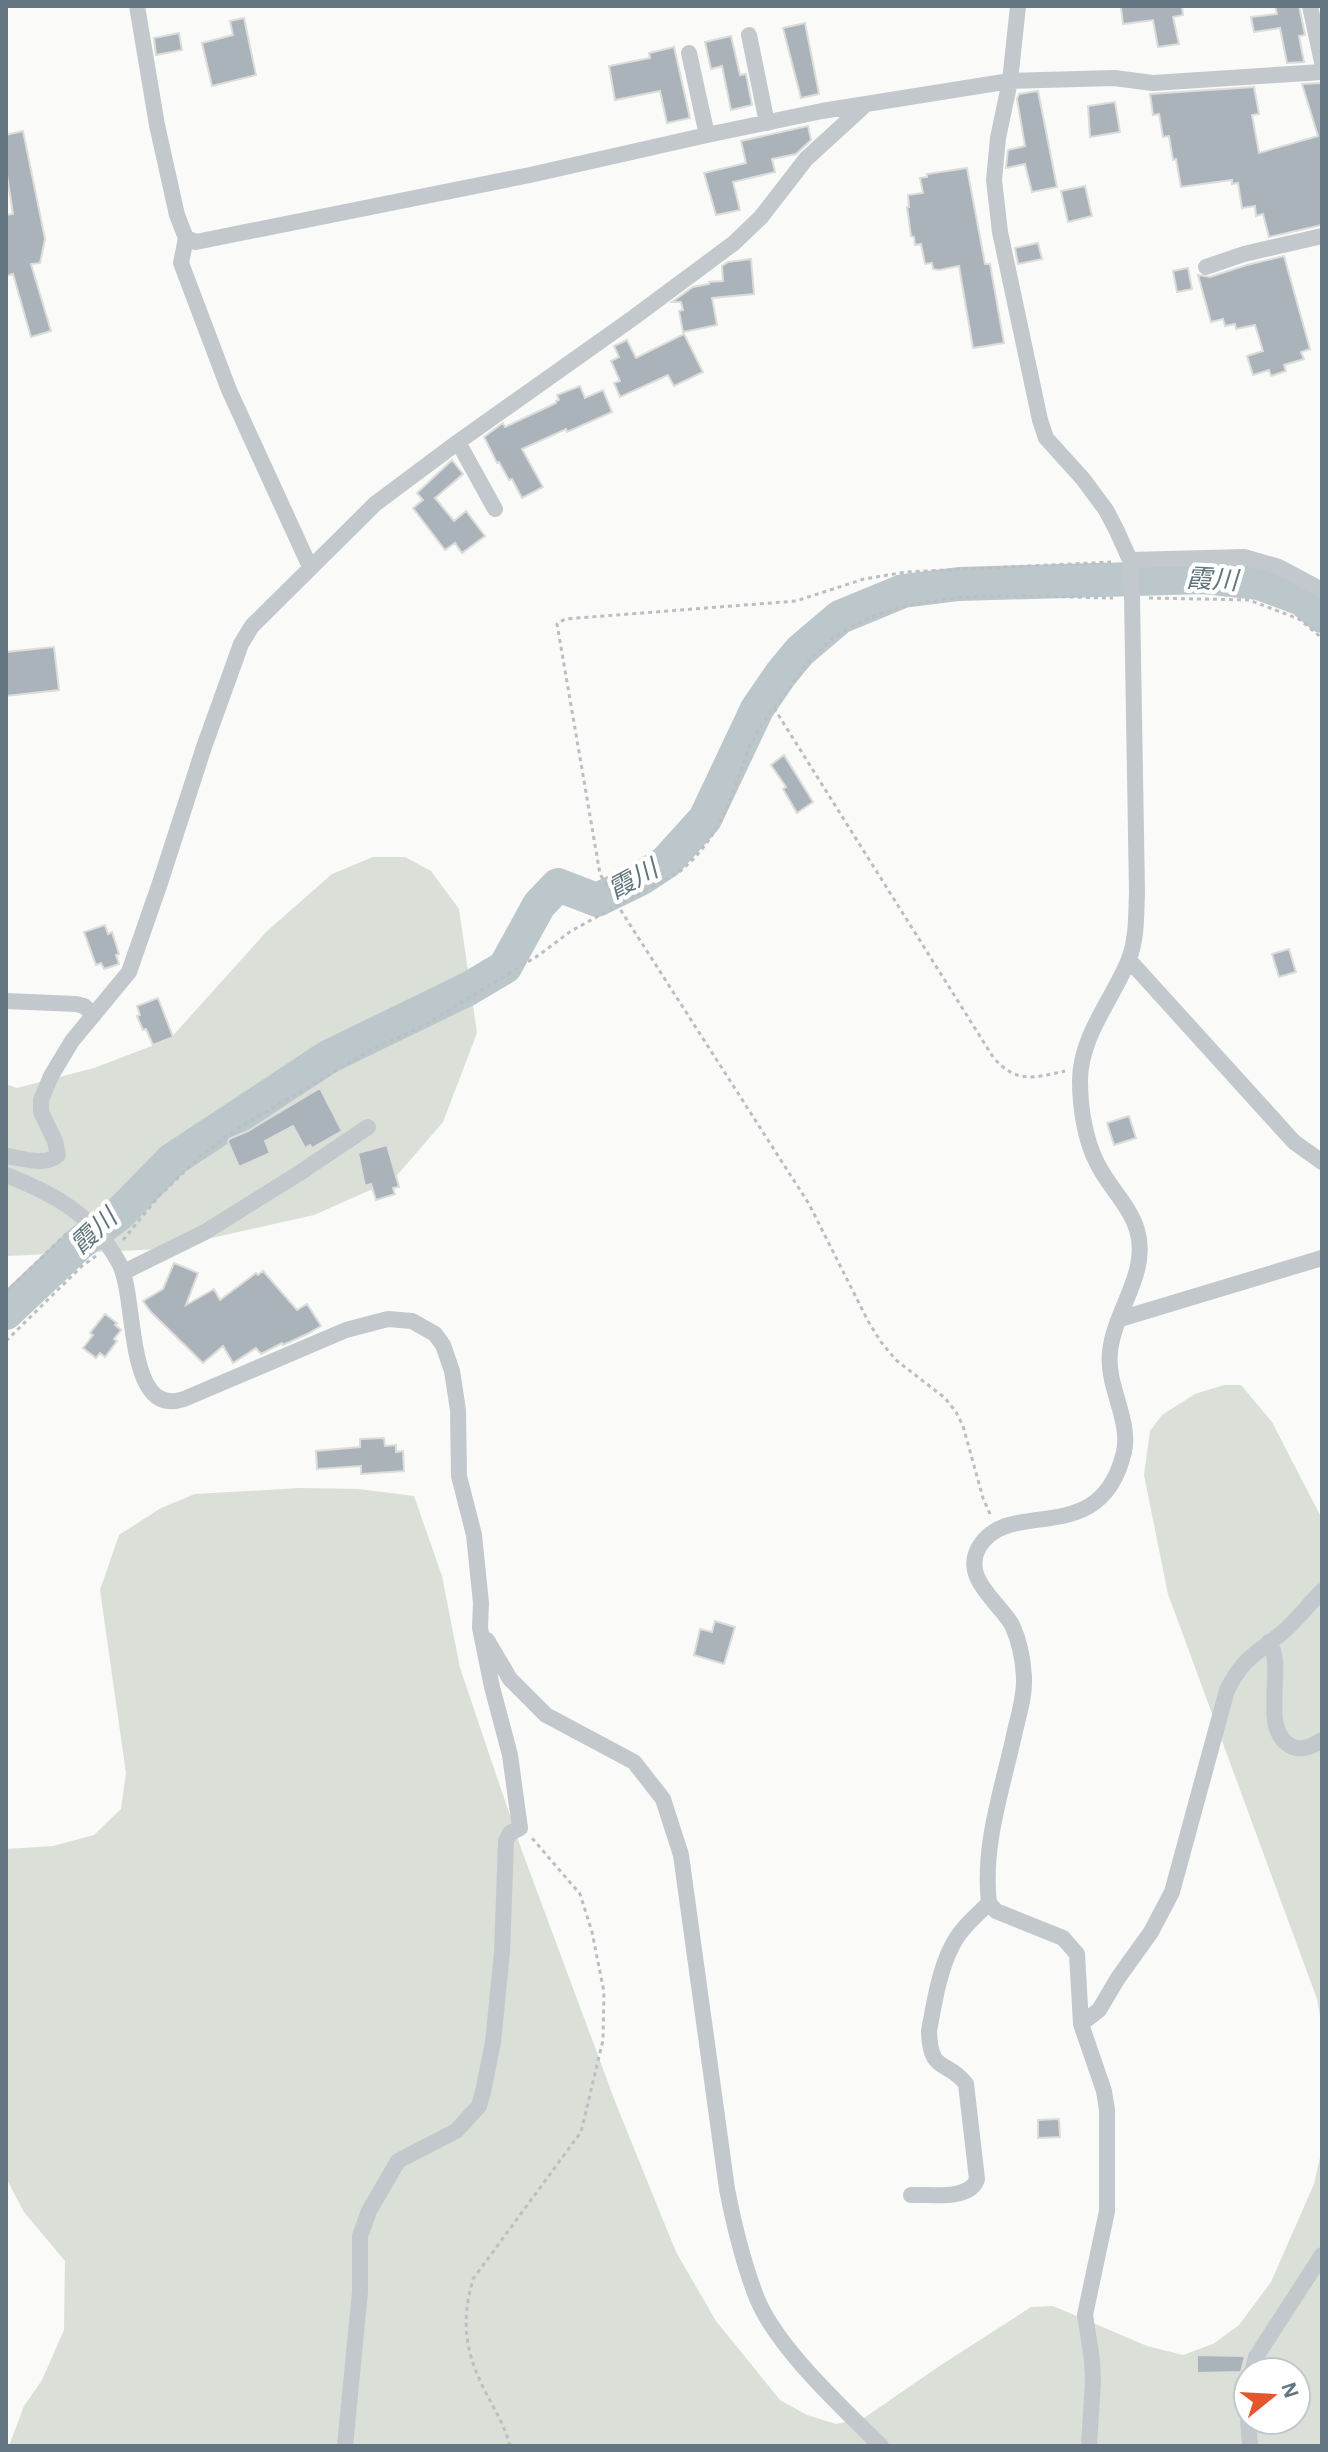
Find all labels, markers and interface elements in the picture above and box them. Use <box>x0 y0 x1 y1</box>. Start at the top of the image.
water label: 霞川 <box>1185 566 1242 594</box>
water label: 霞川 <box>604 855 665 904</box>
water label: 霞川 <box>66 1203 124 1259</box>
north arrow <box>1232 2356 1312 2436</box>
text: N <box>1277 2379 1303 2401</box>

